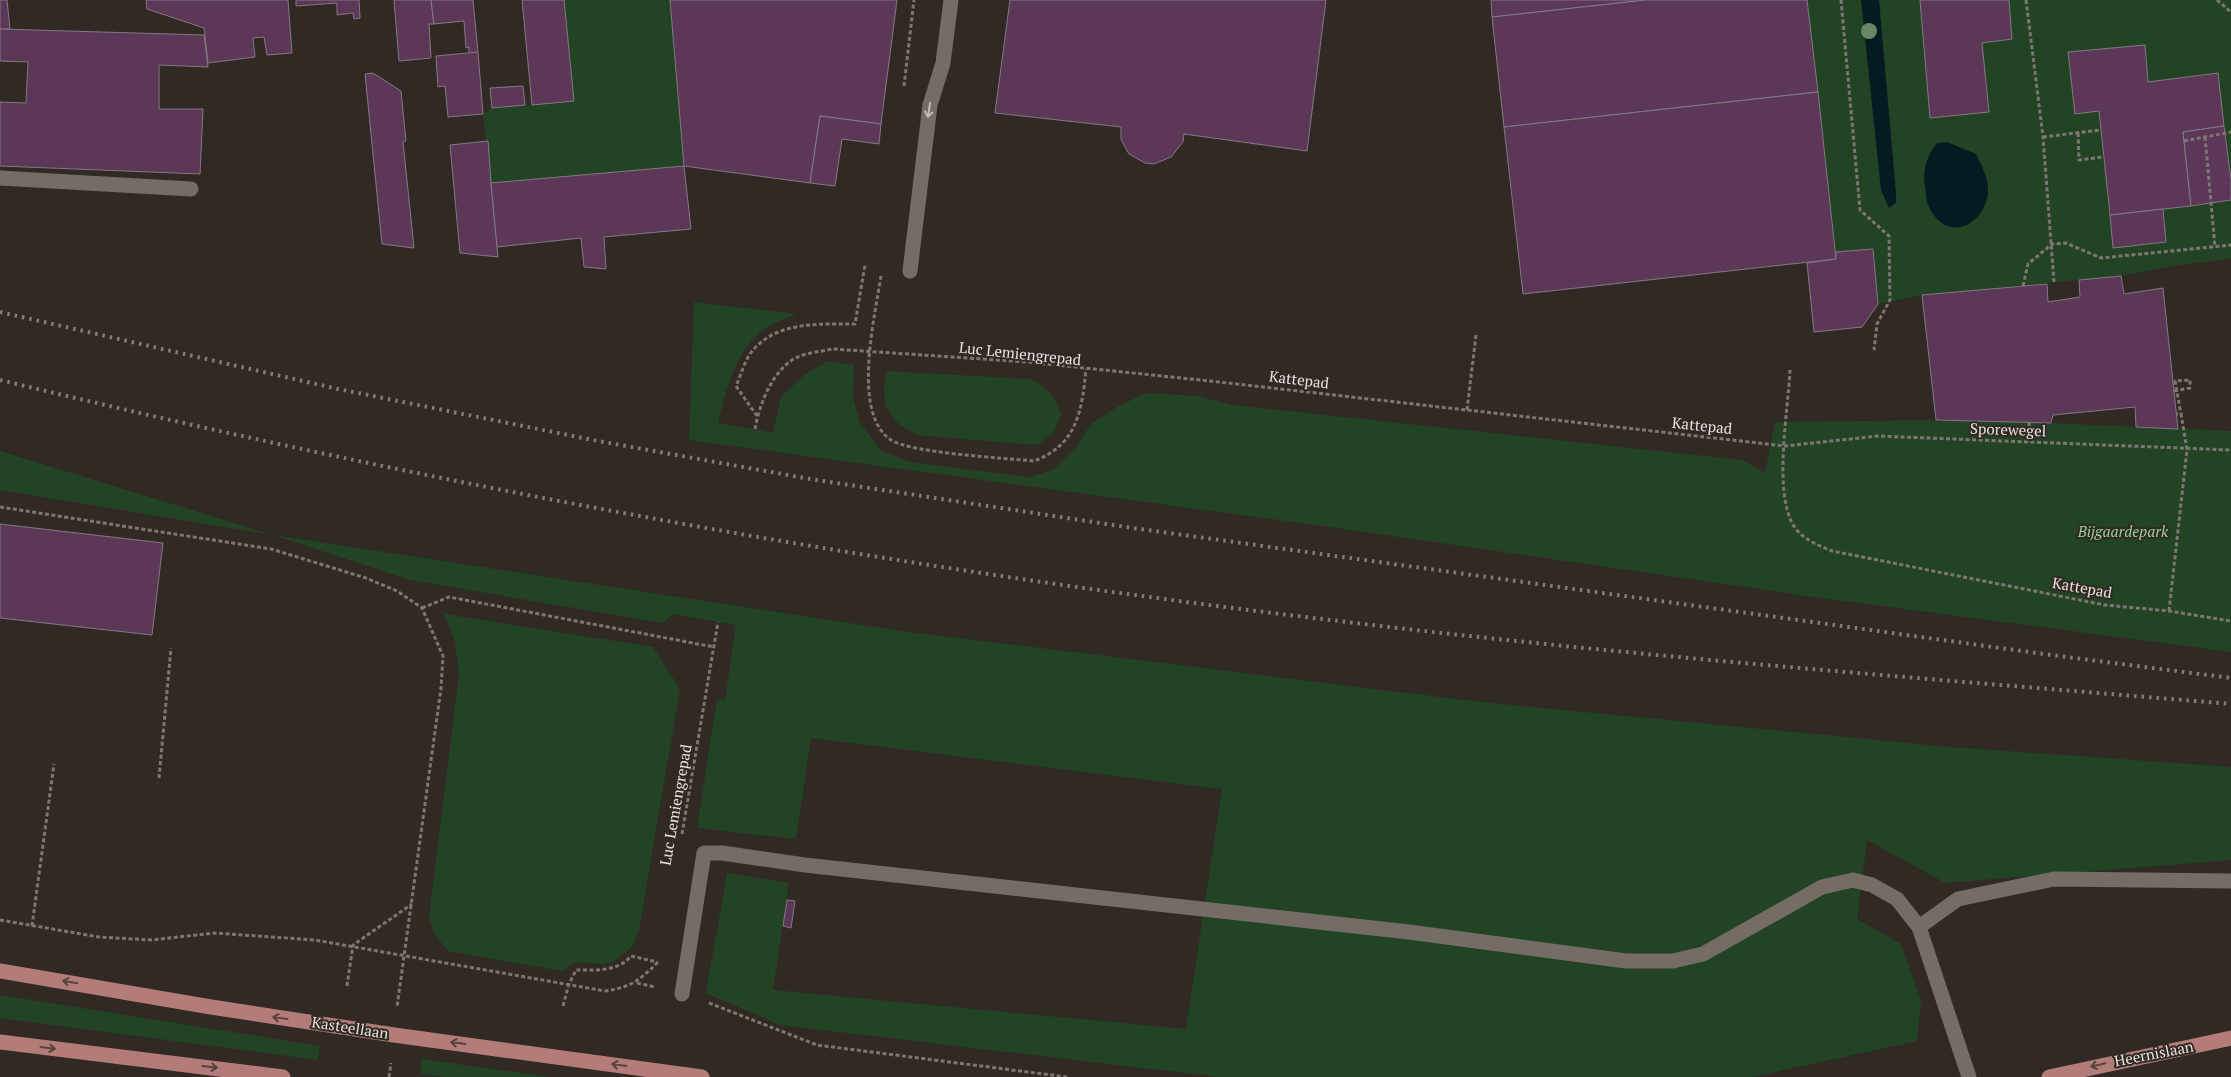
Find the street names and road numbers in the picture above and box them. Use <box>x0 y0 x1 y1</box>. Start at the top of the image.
street label: Luc Lemiengrepad <box>958 337 1082 369</box>
street label: Kattepad <box>1268 365 1330 393</box>
street label: Kattepad <box>1671 412 1733 438</box>
street label: Sporewegel <box>1970 418 2047 440</box>
street label: Kattepad <box>2051 572 2114 602</box>
street label: Luc Lemiengrepad <box>655 743 696 867</box>
street label: Kasteellaan <box>310 1011 390 1043</box>
street label: Heernislaan <box>2113 1036 2195 1070</box>

